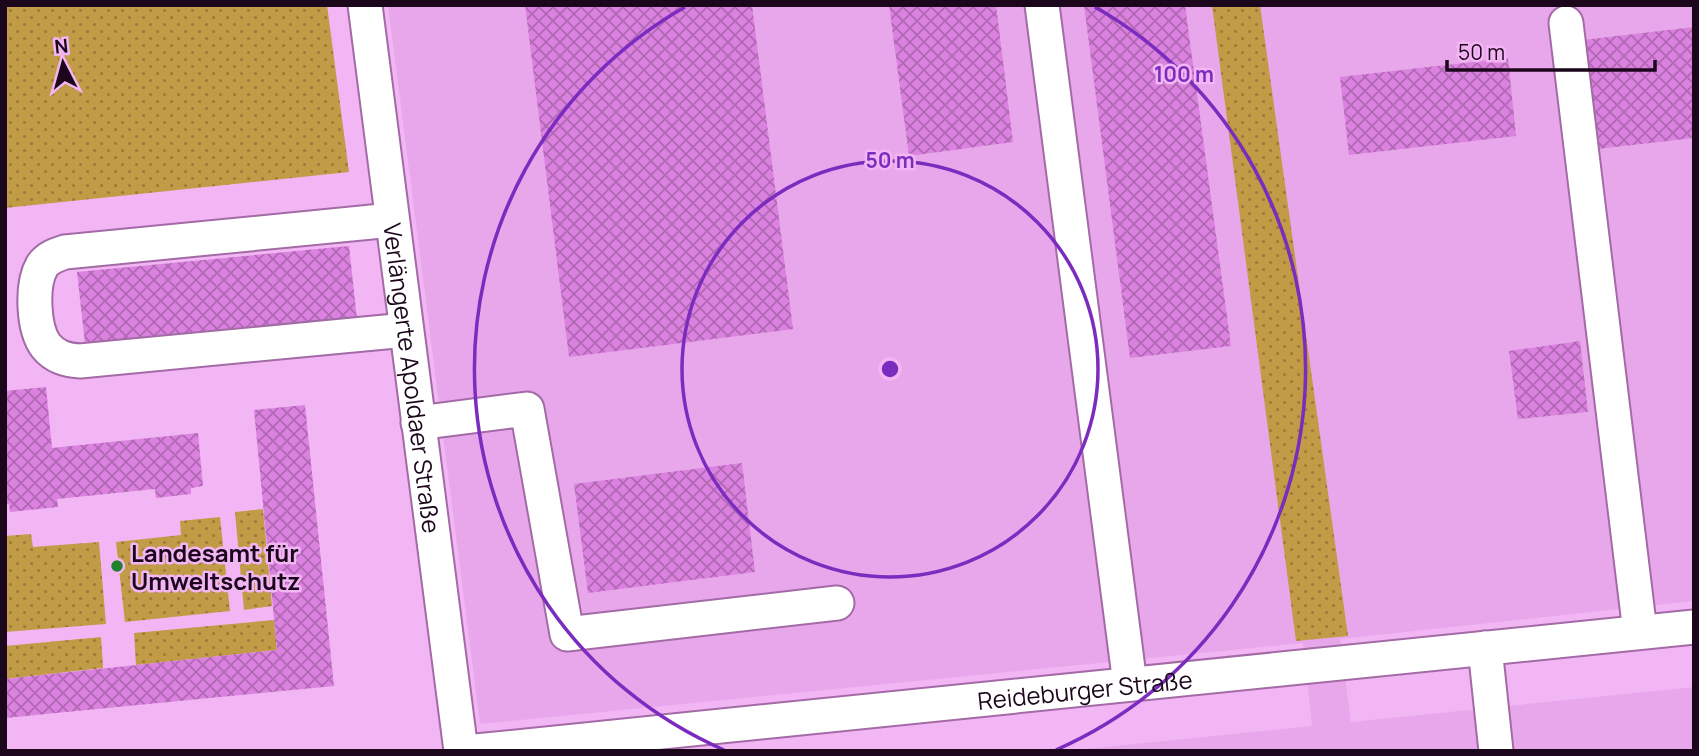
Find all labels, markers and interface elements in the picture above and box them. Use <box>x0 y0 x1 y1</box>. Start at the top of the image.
north arrow <box>28 28 98 98</box>
scale bar <box>1447 28 1655 72</box>
text: N <box>53 32 69 60</box>
text: 50 m <box>1458 38 1505 66</box>
text: 100 m <box>1154 60 1214 88</box>
text: 50 m <box>865 146 915 174</box>
street label: Verlängerte Apoldaer Straße <box>377 221 449 535</box>
centre of rings <box>878 357 902 381</box>
place label: Landesamt für Umweltschutz <box>131 536 300 597</box>
marker: Landesamt für Umweltschutz <box>109 558 125 574</box>
street label: Reideburger Straße <box>976 662 1194 716</box>

